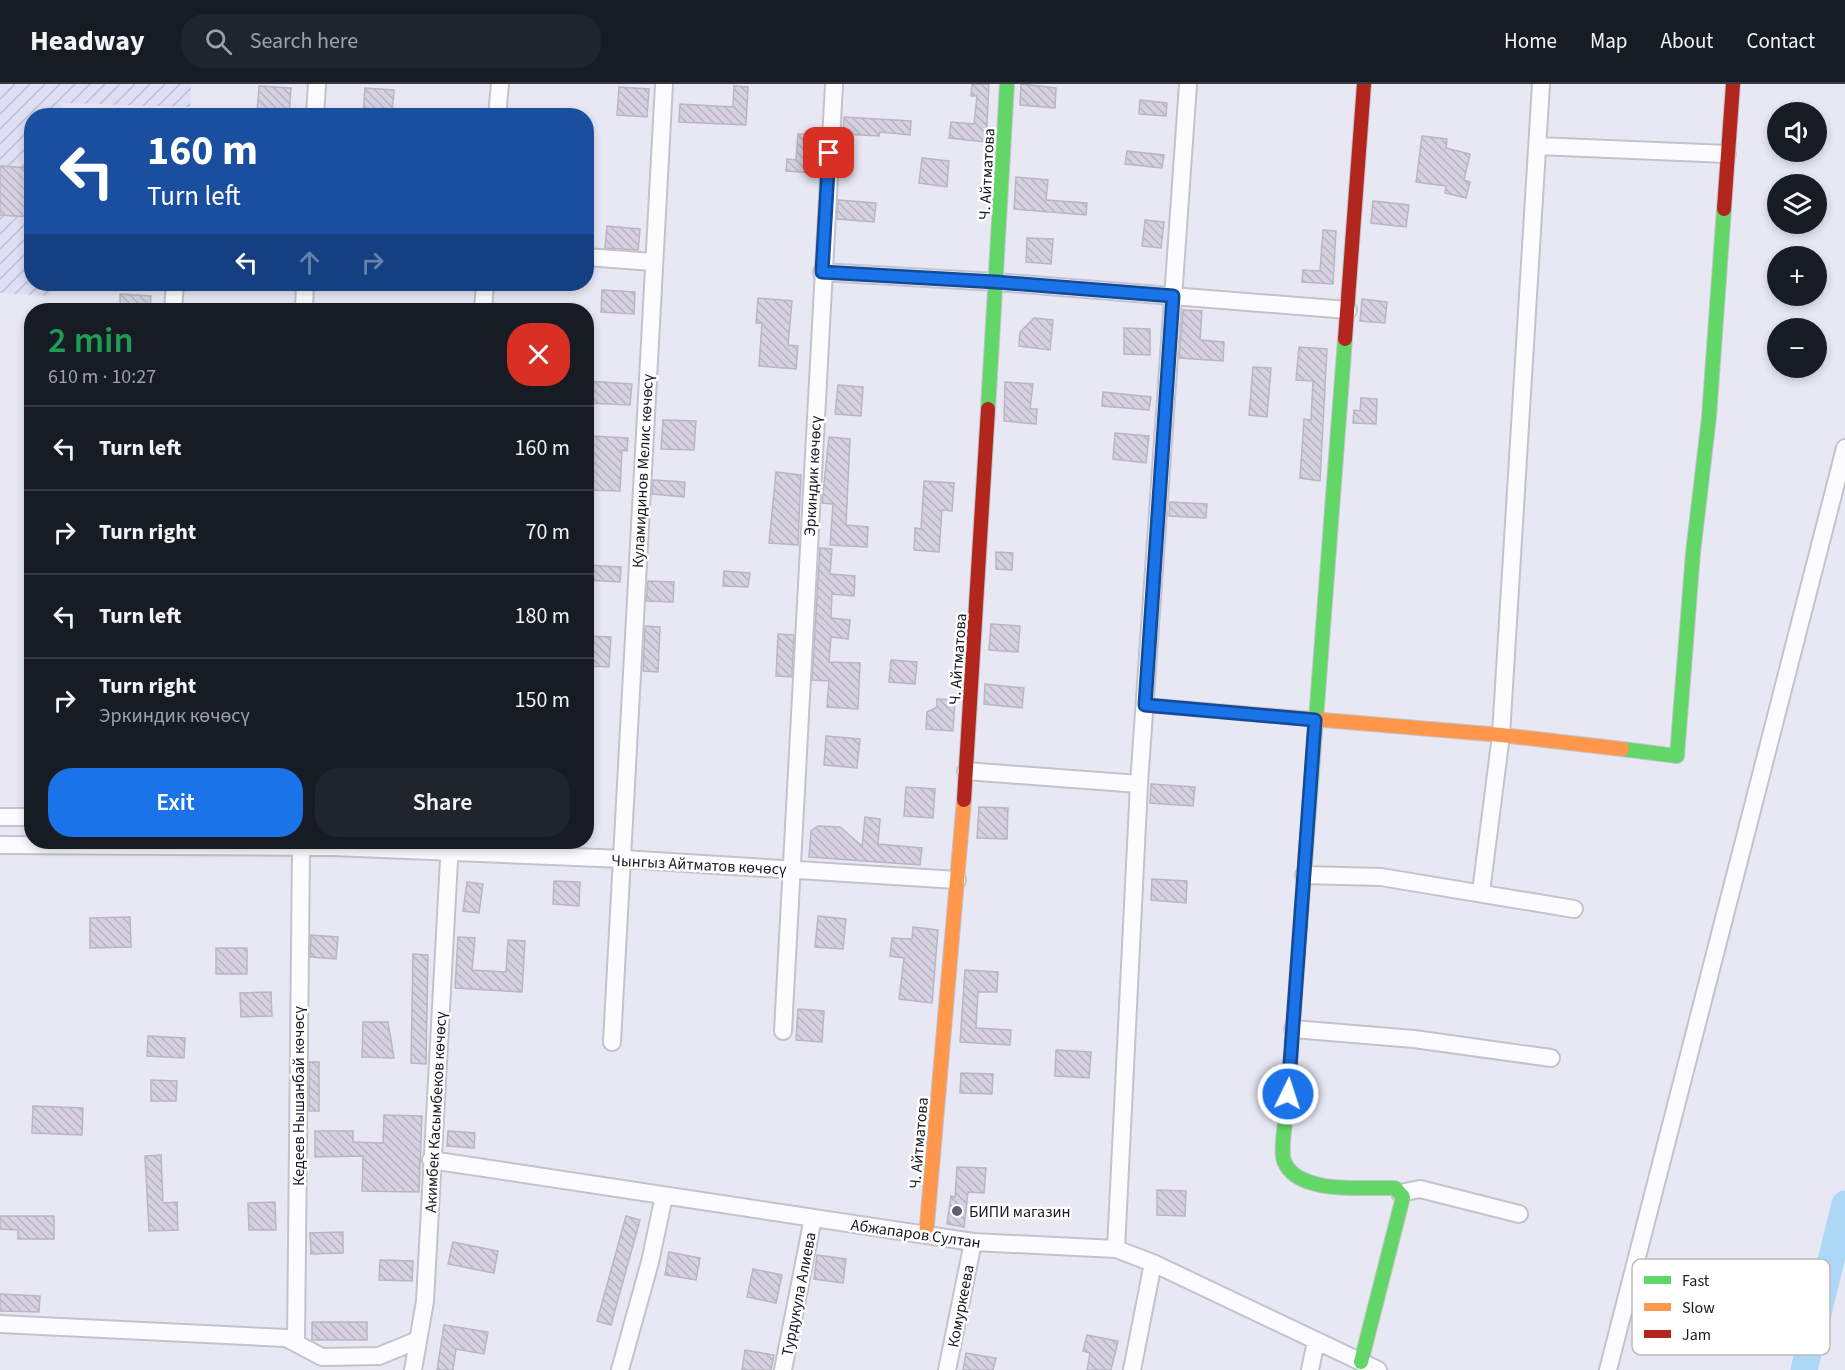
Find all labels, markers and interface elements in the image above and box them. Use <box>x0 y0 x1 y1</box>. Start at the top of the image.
search box <box>181 14 601 68</box>
text: Headway <box>30 21 145 61</box>
icon: search <box>202 25 235 58</box>
text: Search here <box>250 25 358 57</box>
text: Home <box>1504 26 1557 56</box>
text: Map <box>1590 26 1628 56</box>
text: About <box>1661 26 1713 56</box>
text: Contact <box>1746 26 1815 56</box>
map controls <box>1767 102 1827 378</box>
button: sound <box>1767 102 1827 162</box>
text: 160 m <box>147 121 258 181</box>
pin <box>803 127 854 178</box>
street label: Ч. Айтматова <box>974 128 1000 220</box>
icon: left <box>48 132 126 210</box>
icon: arrive <box>812 136 845 169</box>
button: layers <box>1767 174 1827 234</box>
text: Turn left <box>147 177 241 216</box>
icon: left <box>230 246 263 279</box>
icon: ahead <box>293 246 326 279</box>
icon: right <box>356 246 389 279</box>
button: + <box>1767 246 1827 306</box>
text: 2 min <box>48 315 134 366</box>
button: − <box>1767 318 1827 378</box>
button: close <box>507 323 570 386</box>
text: 610 m · 10:27 <box>48 363 156 391</box>
street label: Куламидинов Мелис көчөсү <box>627 373 659 569</box>
street label: Эркиндик көчөсү <box>799 415 827 537</box>
icon: left <box>48 432 81 465</box>
text: Turn left <box>99 432 181 464</box>
text: 160 m <box>515 432 570 464</box>
icon: right <box>48 516 81 549</box>
text: Turn right <box>99 516 196 548</box>
text: 70 m <box>525 516 570 548</box>
icon: left <box>48 600 81 633</box>
text: Turn left <box>99 600 181 632</box>
text: 180 m <box>515 600 570 632</box>
street label: Ч. Айтматова <box>944 612 972 706</box>
text: Turn right <box>99 670 196 702</box>
icon: right <box>48 684 81 717</box>
text: 150 m <box>515 684 570 716</box>
text: Эркиндик көчөсү <box>99 702 250 730</box>
button: Exit <box>48 768 303 837</box>
button: Share <box>315 768 570 837</box>
street label: Чынгыз Айтматов көчөсү <box>611 849 788 881</box>
street label: Кедеев Нышанбай көчөсү <box>288 1005 310 1186</box>
street label: Акимбек Касымбеков көчөсү <box>420 1010 452 1213</box>
position arrow <box>1256 1062 1320 1126</box>
street label: Ч. Айтматова <box>904 1096 934 1190</box>
place label: БИПИ магазин <box>969 1201 1070 1223</box>
marker: БИПИ магазин <box>950 1204 964 1218</box>
street label: Абжапаров Султан <box>850 1214 982 1254</box>
street label: Турдукула Алиева <box>776 1230 822 1358</box>
legend <box>1632 1259 1830 1355</box>
street label: Комуркеева <box>942 1263 980 1350</box>
text: Fast <box>1682 1270 1710 1292</box>
text: Slow <box>1682 1297 1715 1319</box>
text: Jam <box>1682 1324 1711 1346</box>

